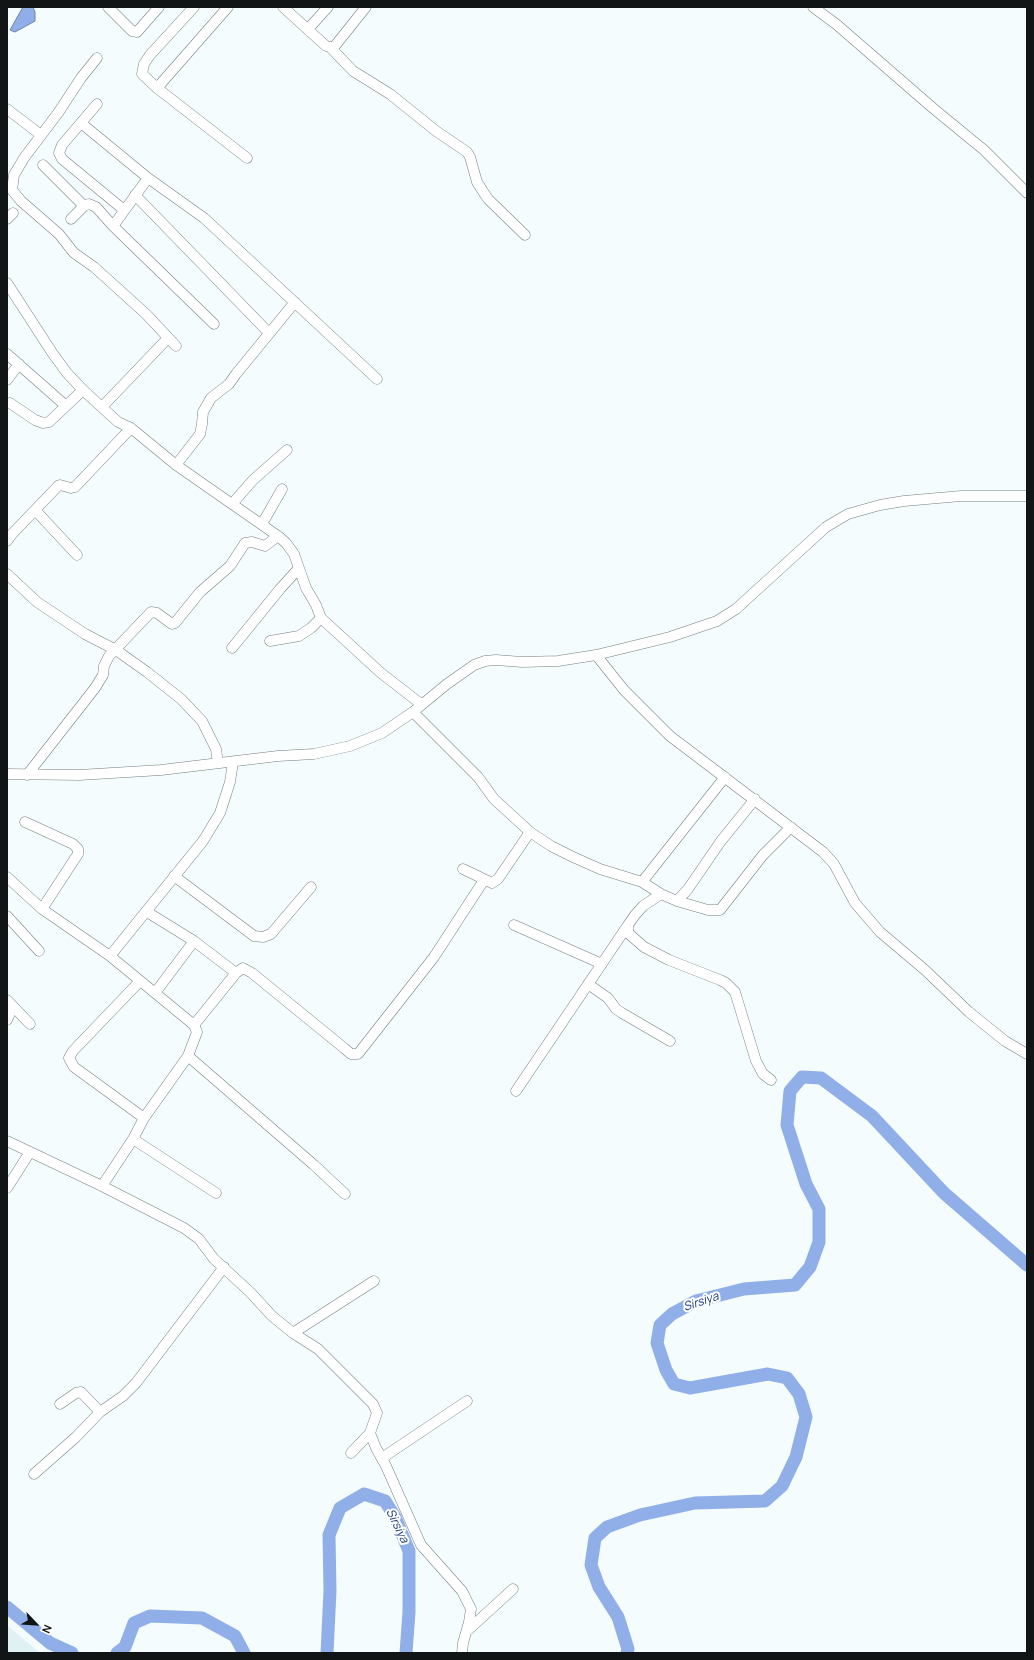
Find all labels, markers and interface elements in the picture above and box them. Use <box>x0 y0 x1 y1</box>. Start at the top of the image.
water label: Sirsiya <box>682 1289 720 1315</box>
water label: Sirsiya <box>383 1507 411 1545</box>
north arrow <box>16 1604 56 1644</box>
text: N <box>39 1623 56 1636</box>

